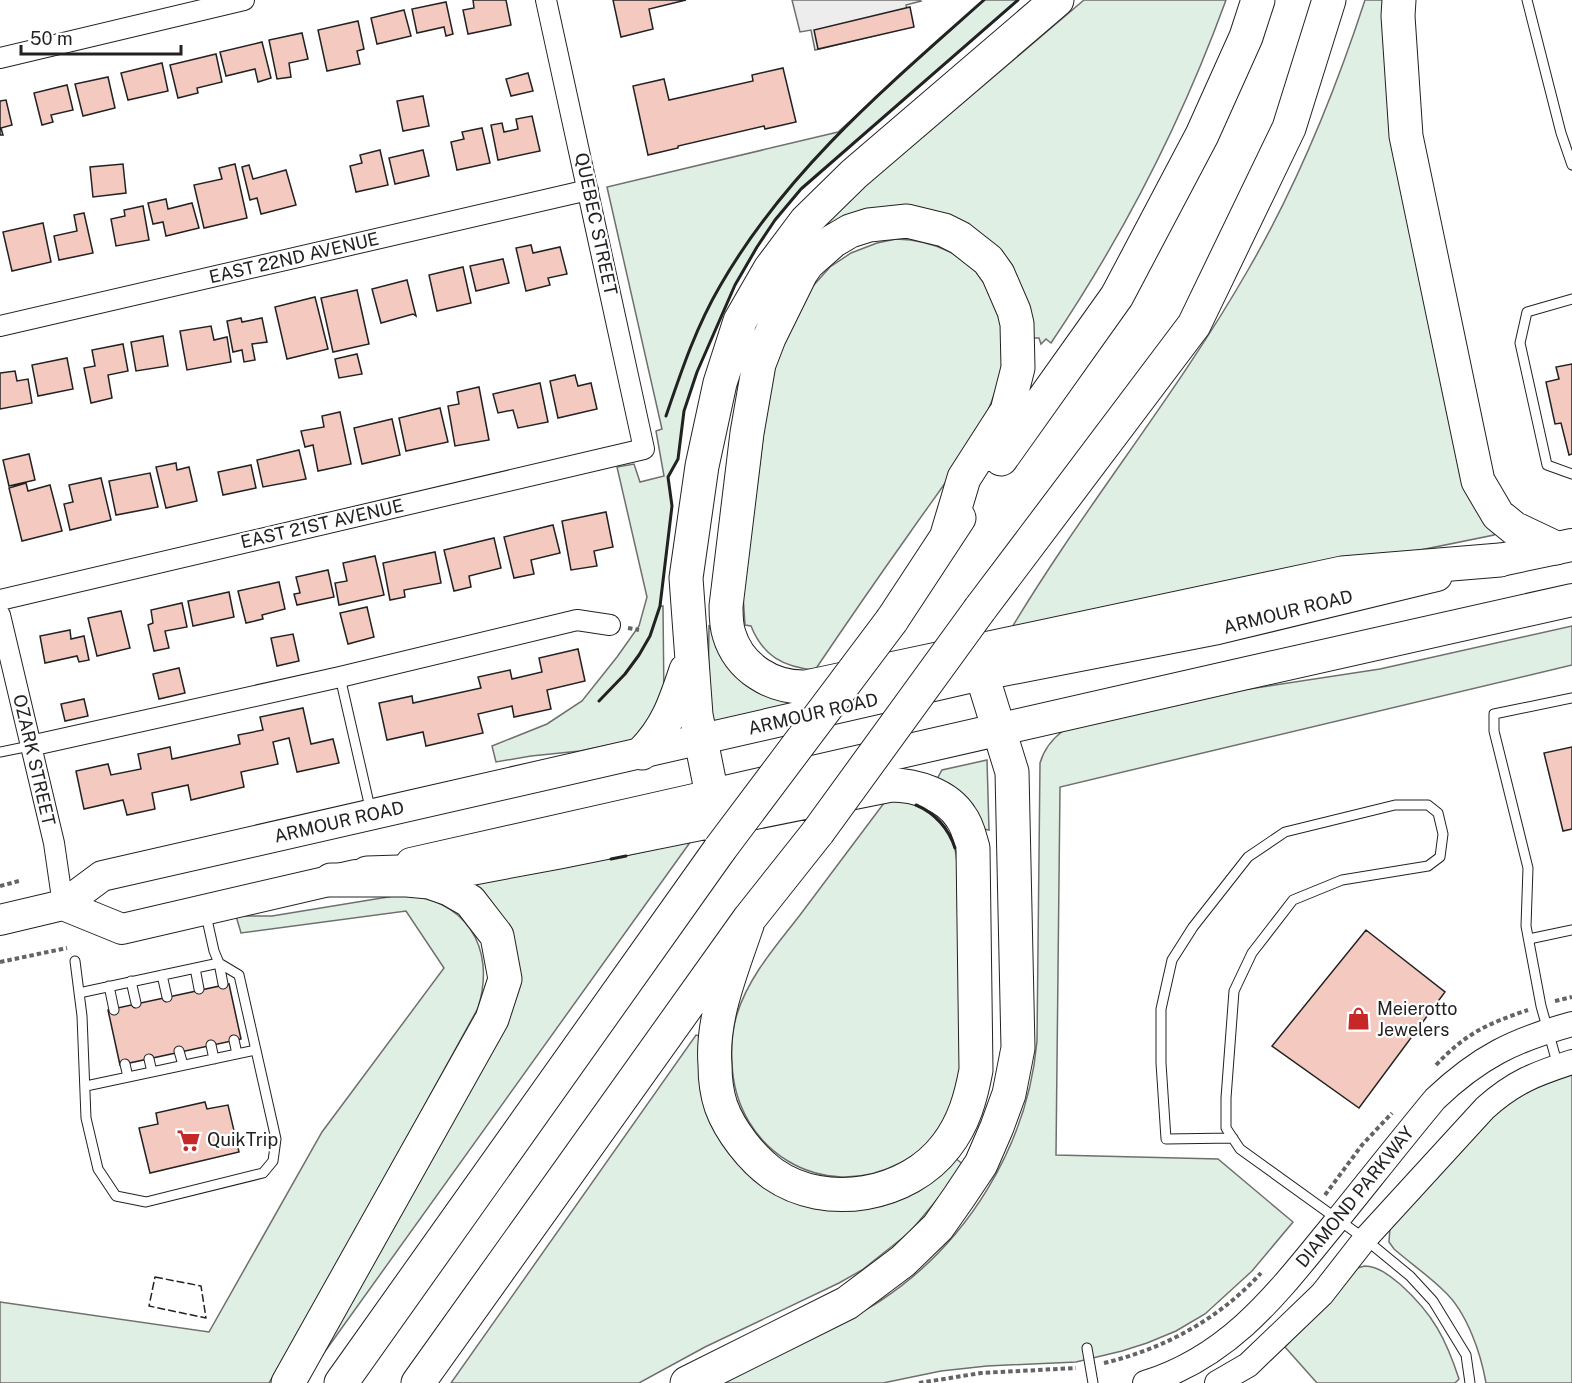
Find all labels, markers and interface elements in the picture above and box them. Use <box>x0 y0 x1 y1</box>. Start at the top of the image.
scale bar <box>21 18 182 56</box>
text: 50 m <box>30 28 73 49</box>
street label: QUEBEC STREET <box>571 151 622 297</box>
street label: EAST 22ND AVENUE <box>207 228 381 287</box>
street label: EAST 21ST AVENUE <box>238 495 405 552</box>
street label: ARMOUR ROAD <box>1221 585 1355 638</box>
street label: ARMOUR ROAD <box>746 688 880 739</box>
street label: OZARK STREET <box>9 692 60 828</box>
street label: ARMOUR ROAD <box>272 796 406 847</box>
place label: Meierotto Jewelers <box>1377 998 1457 1040</box>
shop icon: Meierotto Jewelers <box>1346 1006 1372 1032</box>
street label: DIAMOND PARKWAY <box>1291 1122 1418 1271</box>
supermarket icon: QuikTrip <box>176 1127 202 1153</box>
place label: QuikTrip <box>207 1129 278 1150</box>

